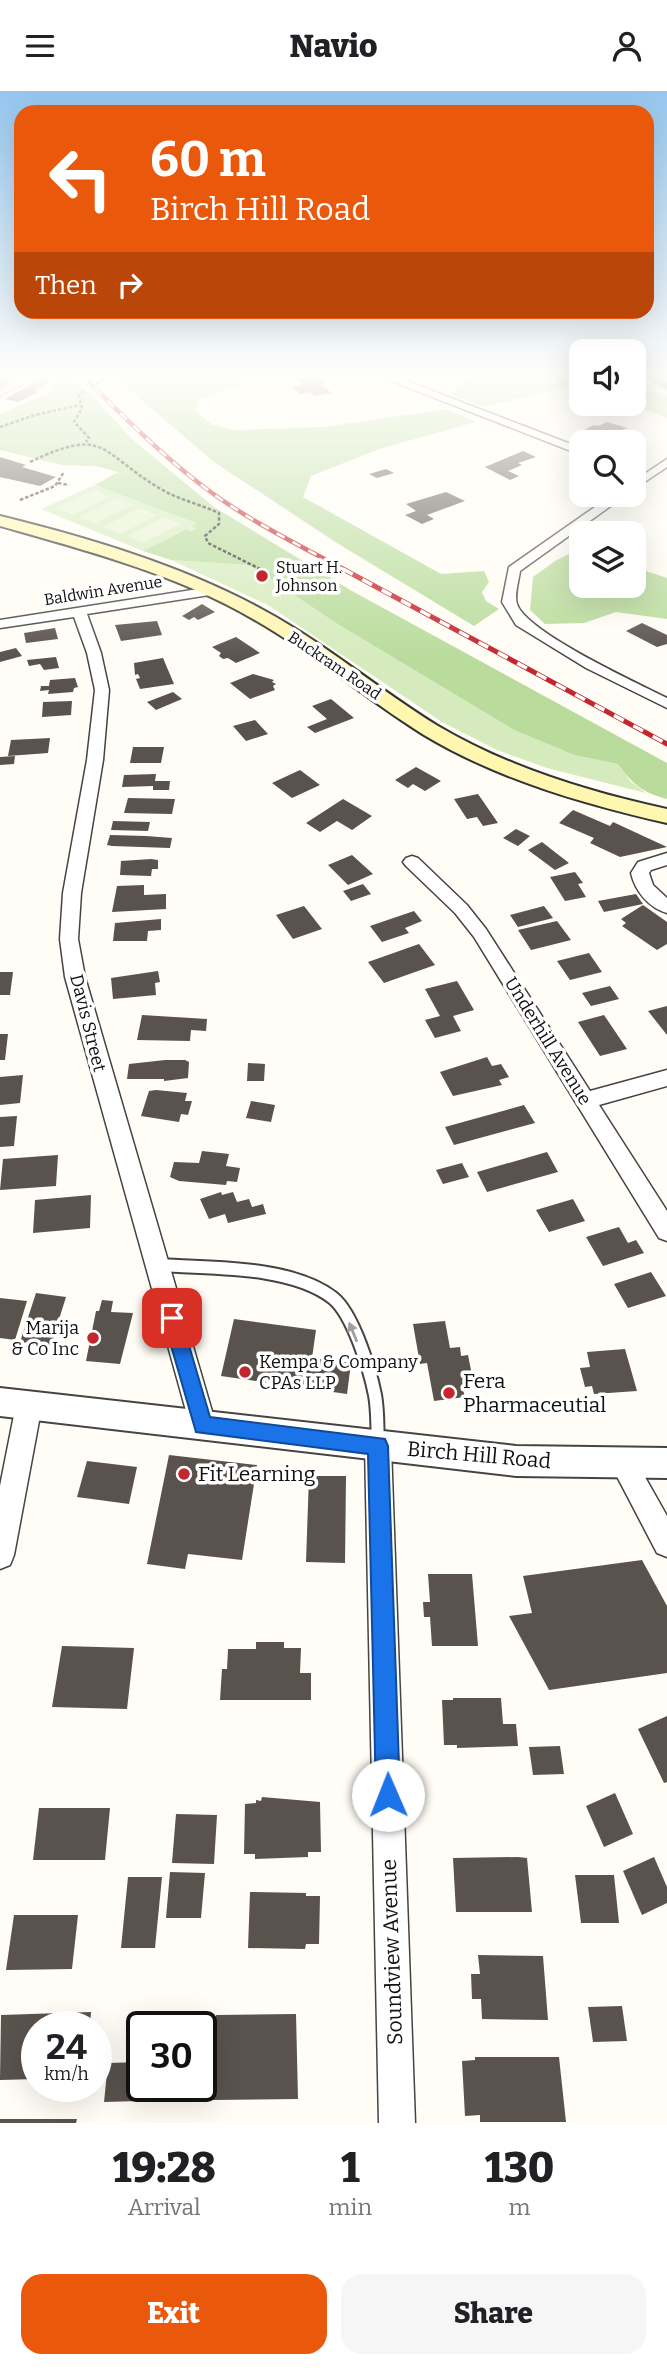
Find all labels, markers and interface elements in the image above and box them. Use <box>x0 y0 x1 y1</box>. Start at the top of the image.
icon: menu <box>21 27 59 65</box>
text: Navio <box>290 27 378 65</box>
icon: person <box>608 27 646 65</box>
text: 60 m <box>150 130 266 189</box>
icon: left <box>35 133 126 224</box>
text: Birch Hill Road <box>150 190 370 228</box>
icon: right <box>111 266 149 304</box>
text: Then <box>35 270 97 301</box>
map controls <box>569 339 646 598</box>
button: sound <box>569 339 646 416</box>
button: search <box>569 430 646 507</box>
button: layers <box>569 521 646 598</box>
place label: Stuart H. Johnson <box>275 558 342 595</box>
marker: Stuart H. Johnson <box>254 568 270 584</box>
street label: Baldwin Avenue <box>43 572 164 609</box>
street label: Buckram Road <box>285 627 385 704</box>
street label: Davis Street <box>65 972 111 1074</box>
street label: Underhill Avenue <box>500 973 596 1109</box>
pin <box>142 1288 202 1348</box>
icon: arrive <box>153 1299 191 1337</box>
place label: Marija & Co Inc <box>11 1317 79 1360</box>
one-way arrow <box>347 1322 358 1343</box>
marker: Marija & Co Inc <box>85 1330 101 1346</box>
place label: Kempa & Company CPAs LLP <box>259 1351 418 1394</box>
marker: Kempa & Company CPAs LLP <box>237 1364 253 1380</box>
place label: Fera Pharmaceutial <box>463 1368 606 1418</box>
marker: Fera Pharmaceutial <box>441 1385 457 1401</box>
street label: Birch Hill Road <box>406 1436 552 1474</box>
place label: Fit Learning <box>198 1461 316 1487</box>
marker: Fit Learning <box>176 1466 192 1482</box>
position arrow <box>351 1758 425 1832</box>
street label: Soundview Avenue <box>376 1859 408 2045</box>
speed limit sign: 30 <box>126 2011 217 2102</box>
text: 24 <box>46 2026 87 2068</box>
text: km/h <box>44 2063 89 2085</box>
text: 19:28 <box>113 2143 216 2193</box>
text: 1 <box>341 2143 360 2193</box>
text: 130 <box>485 2143 554 2193</box>
text: Arrival <box>128 2193 201 2221</box>
text: min <box>329 2193 372 2221</box>
text: m <box>508 2193 530 2221</box>
button: Exit <box>21 2274 327 2354</box>
button: Share <box>341 2274 646 2354</box>

